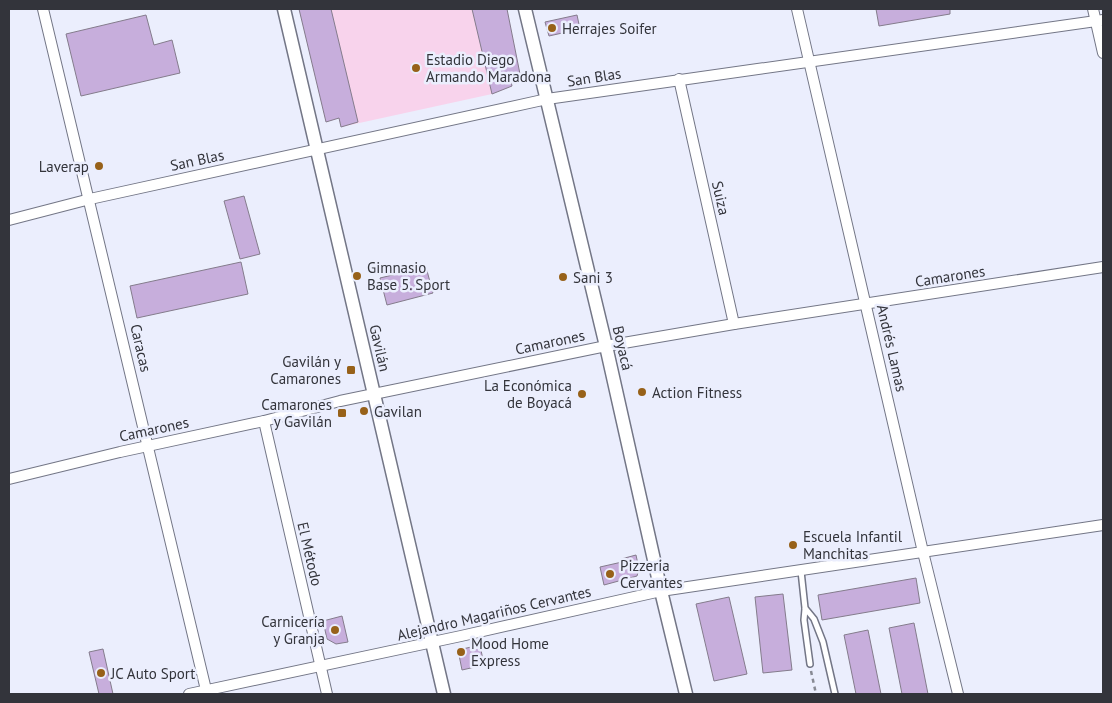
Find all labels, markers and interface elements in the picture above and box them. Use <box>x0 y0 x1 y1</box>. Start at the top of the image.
place label: Herrajes Soifer <box>562 19 657 38</box>
marker: Herrajes Soifer <box>546 22 558 34</box>
place label: Estadio Diego Armando Maradona <box>426 50 551 86</box>
marker: Estadio Diego Armando Maradona <box>410 62 422 74</box>
street label: San Blas <box>566 63 622 91</box>
street label: San Blas <box>168 145 226 175</box>
place label: Laverap <box>39 157 89 176</box>
marker: Laverap <box>93 160 105 172</box>
street label: Suiza <box>708 179 734 217</box>
place label: Gimnasio Base 5. Sport <box>367 258 450 294</box>
street label: Camarones <box>914 261 986 291</box>
place label: Sani 3 <box>573 268 613 287</box>
marker: Gimnasio Base 5. Sport <box>351 270 363 282</box>
marker: Sani 3 <box>557 271 569 283</box>
street label: Andrés Lamas <box>873 303 911 393</box>
street label: Caracas <box>126 322 156 374</box>
street label: Gavilán <box>365 323 395 373</box>
street label: Boyacá <box>609 324 637 372</box>
street label: Camarones <box>513 325 587 359</box>
place label: Gavilán y Camarones <box>270 352 341 388</box>
marker: Gavilán y Camarones <box>345 364 357 376</box>
place label: La Económica de Boyacá <box>484 376 572 412</box>
place label: Action Fitness <box>652 383 742 402</box>
marker: Action Fitness <box>636 386 648 398</box>
marker: La Económica de Boyacá <box>576 388 588 400</box>
place label: Camarones y Gavilán <box>261 395 332 431</box>
place label: Gavilan <box>374 402 422 421</box>
marker: Gavilan <box>358 405 370 417</box>
marker: Camarones y Gavilán <box>336 407 348 419</box>
street label: Camarones <box>117 412 191 446</box>
street label: El Método <box>293 520 327 588</box>
place label: Escuela Infantil Manchitas <box>803 527 903 563</box>
marker: Escuela Infantil Manchitas <box>787 539 799 551</box>
place label: Pizzeria Cervantes <box>620 556 683 592</box>
marker: Pizzeria Cervantes <box>604 568 616 580</box>
street label: Alejandro Magariños Cervantes <box>395 581 593 645</box>
place label: Carnicería y Granja <box>261 612 325 648</box>
marker: Carnicería y Granja <box>329 624 341 636</box>
place label: Mood Home Express <box>471 634 549 670</box>
marker: Mood Home Express <box>455 646 467 658</box>
place label: JC Auto Sport <box>110 664 195 683</box>
marker: JC Auto Sport <box>95 667 107 679</box>

